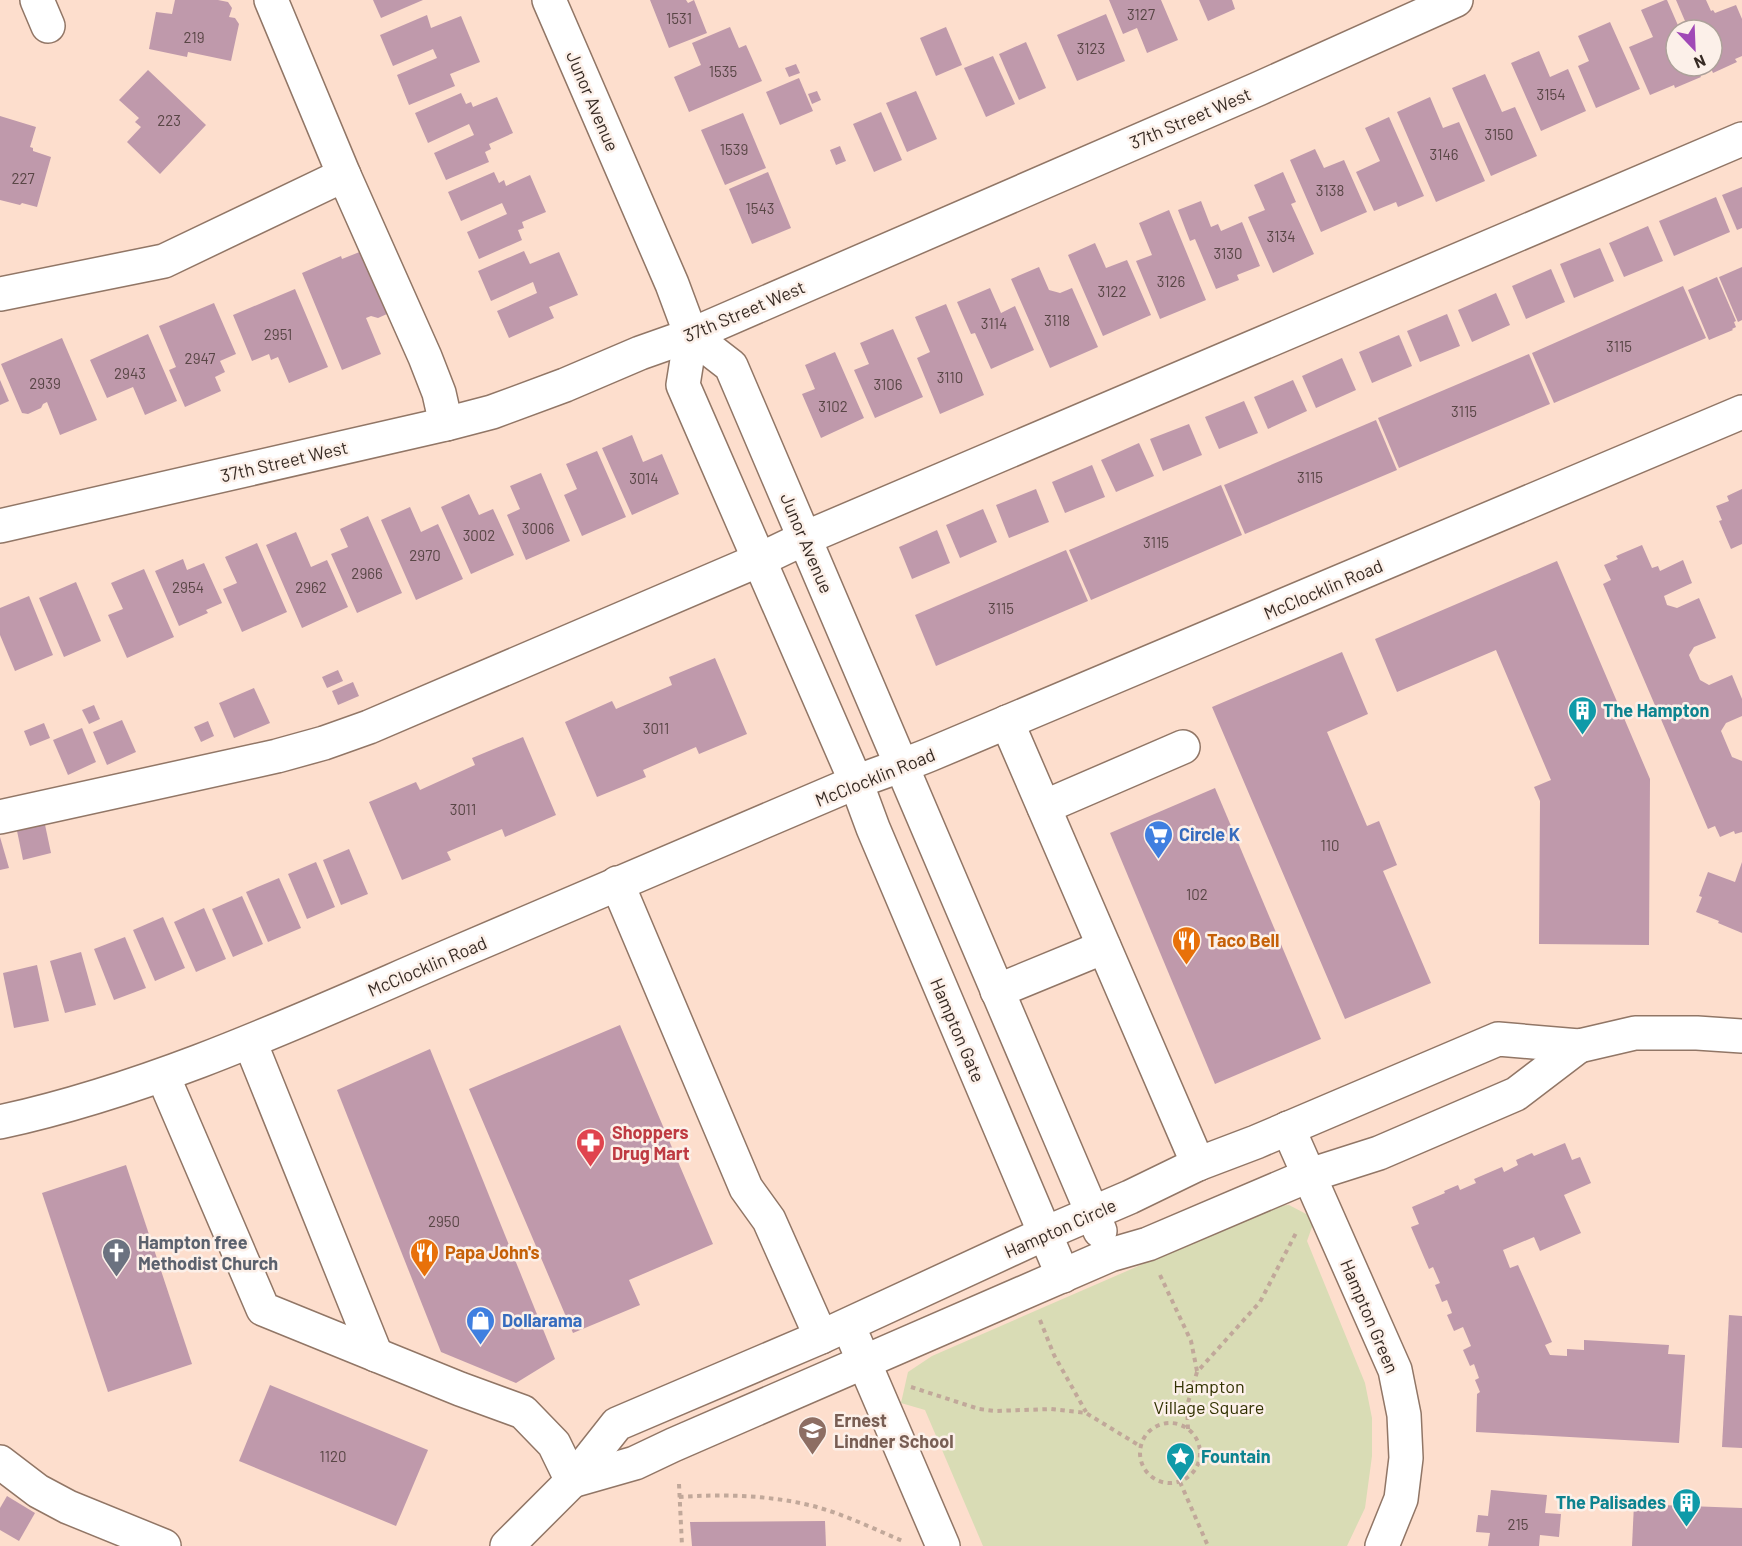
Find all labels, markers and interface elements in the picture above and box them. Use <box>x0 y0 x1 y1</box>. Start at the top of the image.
house number: 3127 <box>1127 5 1155 23</box>
house number: 1531 <box>666 9 692 27</box>
north arrow <box>1664 18 1724 78</box>
house number: 219 <box>184 28 204 46</box>
house number: 3123 <box>1077 39 1105 57</box>
street label: Junor Avenue <box>562 48 624 154</box>
text: N <box>1691 51 1709 73</box>
house number: 1535 <box>709 62 737 80</box>
street label: 37th Street West <box>1126 82 1254 154</box>
house number: 3154 <box>1537 85 1565 103</box>
house number: 223 <box>157 111 181 129</box>
house number: 3150 <box>1484 125 1514 143</box>
house number: 1539 <box>720 140 748 158</box>
house number: 3146 <box>1430 145 1458 163</box>
house number: 227 <box>11 169 35 187</box>
house number: 3138 <box>1316 181 1344 199</box>
house number: 1543 <box>746 199 774 217</box>
house number: 3134 <box>1267 227 1295 245</box>
house number: 3130 <box>1213 244 1243 262</box>
house number: 3126 <box>1157 272 1185 290</box>
street label: 37th Street West <box>680 275 808 347</box>
house number: 3122 <box>1098 282 1126 300</box>
house number: 3118 <box>1044 311 1070 329</box>
house number: 3114 <box>981 314 1007 332</box>
house number: 2951 <box>264 325 292 343</box>
house number: 3115 <box>1606 337 1632 355</box>
house number: 2947 <box>185 349 215 367</box>
house number: 2943 <box>114 364 146 382</box>
house number: 3110 <box>937 368 963 386</box>
house number: 2939 <box>29 374 61 392</box>
house number: 3106 <box>873 375 903 393</box>
house number: 3102 <box>818 397 848 415</box>
house number: 3115 <box>1451 402 1477 420</box>
street label: 37th Street West <box>218 436 350 486</box>
house number: 3115 <box>1297 468 1323 486</box>
house number: 3014 <box>629 469 659 487</box>
street label: Junor Avenue <box>776 490 838 596</box>
house number: 3006 <box>522 519 554 537</box>
house number: 3002 <box>463 526 495 544</box>
house number: 3115 <box>1143 533 1169 551</box>
house number: 2970 <box>409 546 441 564</box>
street label: McClocklin Road <box>1260 554 1386 624</box>
house number: 2966 <box>351 564 383 582</box>
house number: 2954 <box>172 578 204 596</box>
house number: 2962 <box>295 578 327 596</box>
house number: 3115 <box>988 599 1014 617</box>
building icon: The Hampton <box>1566 694 1598 736</box>
place label: The Hampton <box>1603 699 1709 721</box>
house number: 3011 <box>643 719 669 737</box>
street label: McClocklin Road <box>812 743 938 811</box>
house number: 3011 <box>450 800 476 818</box>
supermarket icon: Circle K <box>1142 818 1174 860</box>
place label: Circle K <box>1179 823 1240 845</box>
house number: 110 <box>1320 836 1340 854</box>
house number: 102 <box>1186 885 1208 903</box>
restaurant icon: Taco Bell <box>1170 924 1202 966</box>
place label: Taco Bell <box>1207 929 1279 951</box>
street label: McClocklin Road <box>364 931 490 1001</box>
street label: Hampton Gate <box>926 975 990 1085</box>
place label: Shoppers Drug Mart <box>612 1121 690 1164</box>
pharmacy icon: Shoppers Drug Mart <box>575 1126 607 1168</box>
street label: Hampton Circle <box>1001 1193 1119 1263</box>
house number: 2950 <box>428 1212 460 1230</box>
place label: Hampton free Methodist Church <box>138 1231 278 1274</box>
church icon: Hampton free Methodist Church <box>101 1236 133 1278</box>
restaurant icon: Papa John's <box>408 1236 440 1278</box>
place label: Papa John's <box>445 1241 540 1263</box>
street label: Hampton Green <box>1336 1256 1404 1376</box>
shop icon: Dollarama <box>465 1304 497 1346</box>
place label: Dollarama <box>502 1309 582 1331</box>
park label: Hampton Village Square <box>1154 1375 1264 1418</box>
place label: Ernest Lindner School <box>834 1409 954 1452</box>
school or university icon: Ernest Lindner School <box>797 1414 829 1456</box>
place icon: Fountain <box>1164 1440 1196 1482</box>
place label: Fountain <box>1201 1445 1271 1467</box>
house number: 1120 <box>319 1447 347 1465</box>
building icon: The Palisades <box>1671 1486 1703 1528</box>
place label: The Palisades <box>1556 1491 1666 1513</box>
house number: 215 <box>1508 1515 1528 1533</box>

